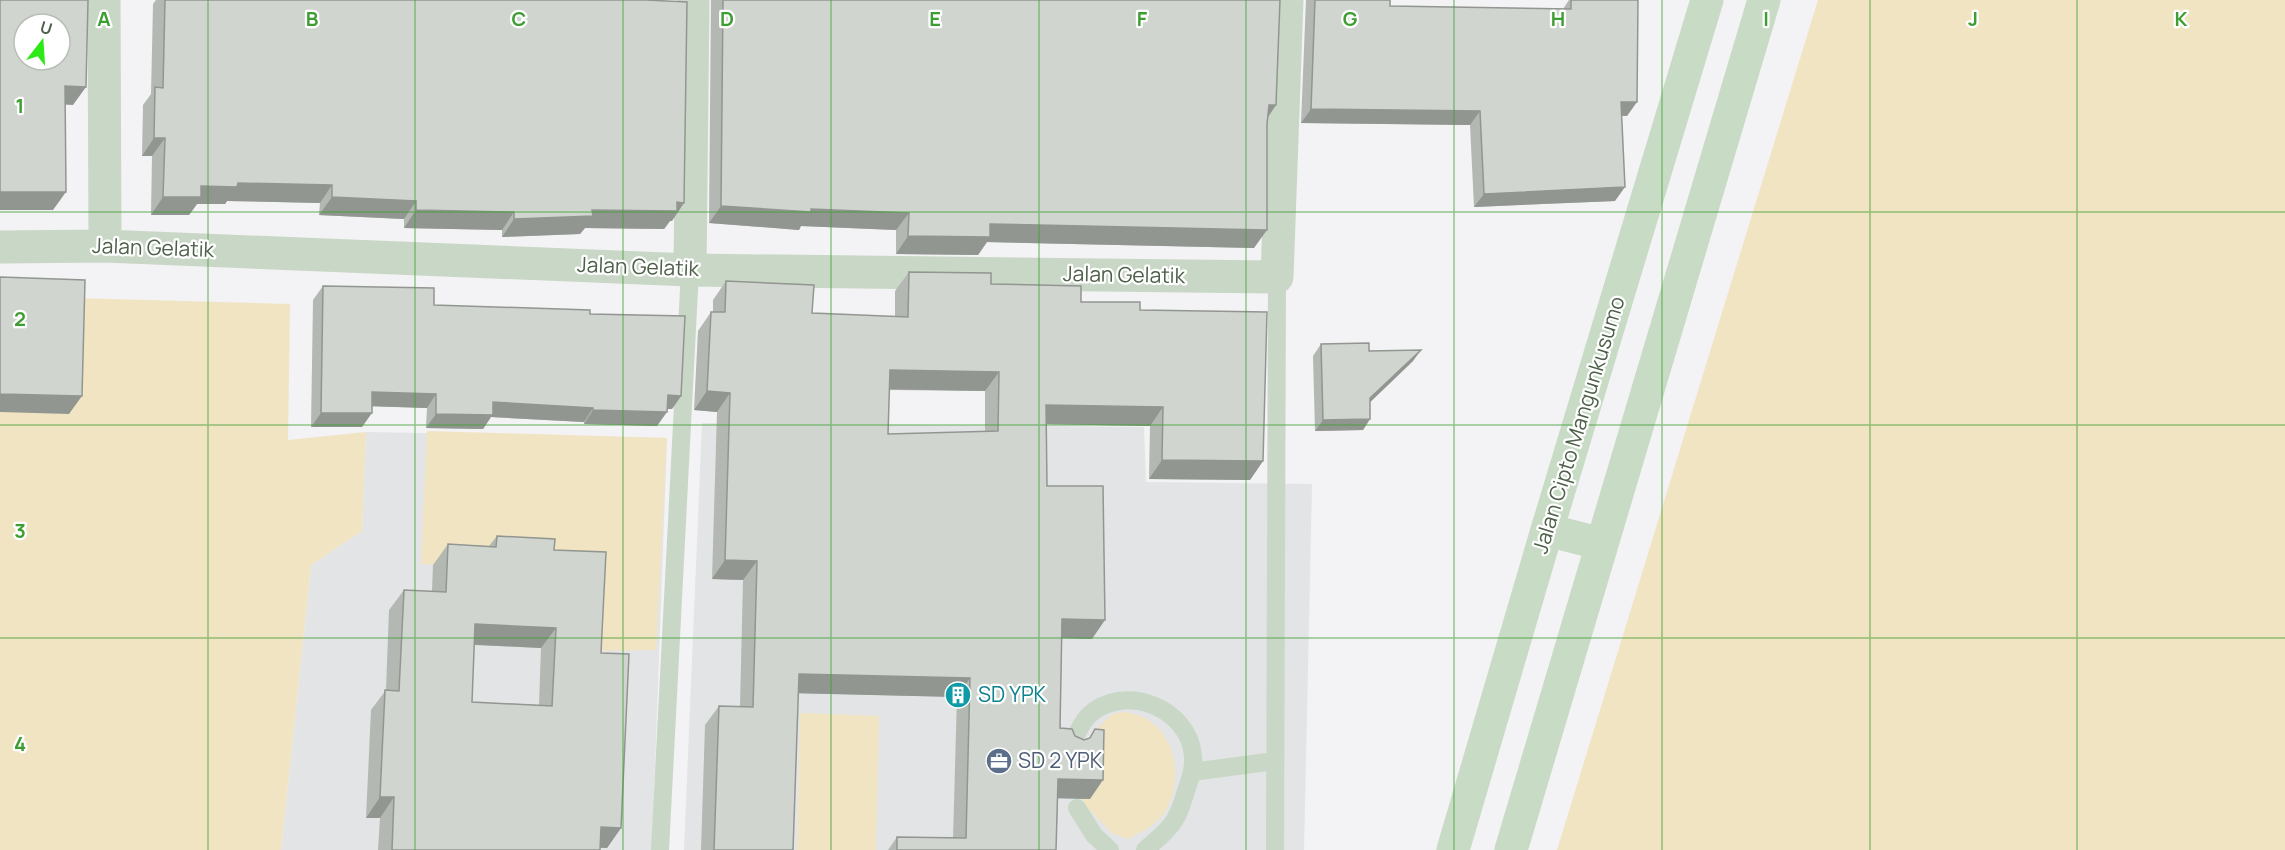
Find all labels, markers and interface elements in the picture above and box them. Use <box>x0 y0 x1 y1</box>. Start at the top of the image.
text: A <box>97 5 111 32</box>
text: B <box>306 5 319 32</box>
text: C <box>512 5 526 32</box>
text: D <box>720 5 734 32</box>
text: E <box>929 5 941 32</box>
text: F <box>1137 5 1148 32</box>
text: G <box>1343 5 1358 32</box>
text: H <box>1551 5 1565 32</box>
text: I <box>1763 5 1769 32</box>
text: J <box>1968 5 1978 32</box>
text: K <box>2175 5 2188 32</box>
north arrow <box>12 12 72 72</box>
text: U <box>38 15 55 40</box>
text: 1 <box>16 92 24 119</box>
street label: Jalan Gelatik <box>92 231 215 263</box>
street label: Jalan Gelatik <box>577 250 700 282</box>
street label: Jalan Gelatik <box>1063 259 1186 289</box>
street label: Jalan Cipto Mangunkusumo <box>1526 293 1631 557</box>
text: 2 <box>14 305 26 332</box>
text: 3 <box>14 517 26 544</box>
building icon: SD YPK <box>943 680 973 710</box>
place label: SD YPK <box>978 680 1047 708</box>
text: 4 <box>14 730 26 757</box>
office icon: SD 2 YPK <box>984 746 1014 776</box>
place label: SD 2 YPK <box>1018 746 1103 774</box>

